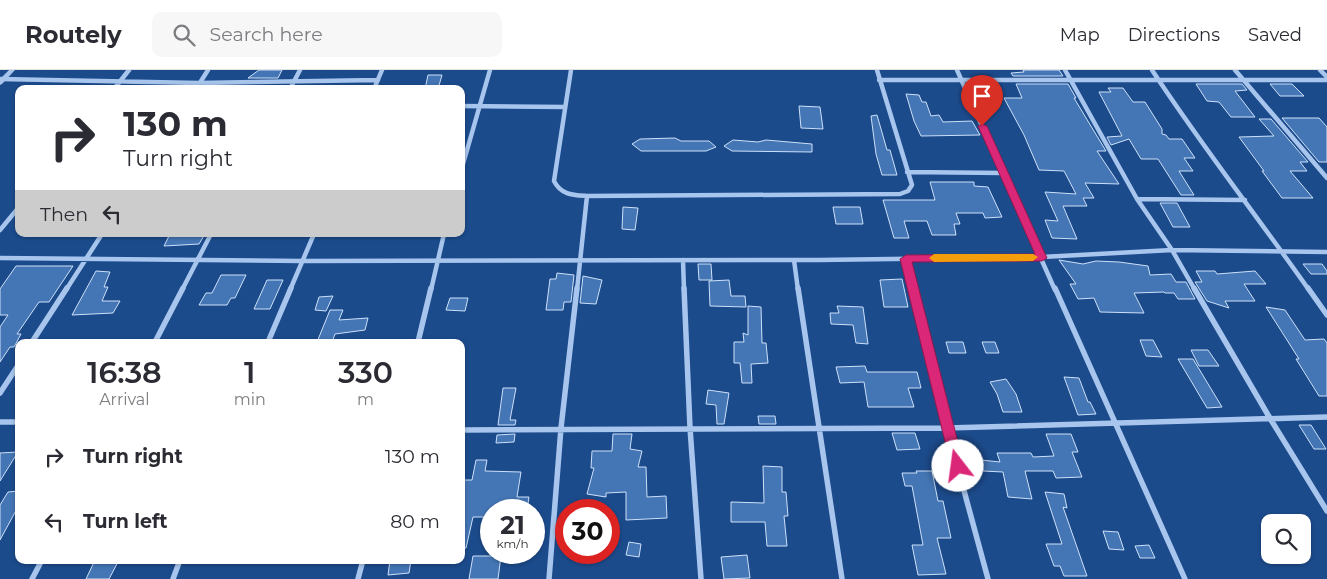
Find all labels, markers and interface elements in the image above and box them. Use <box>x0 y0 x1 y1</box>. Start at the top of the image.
search box <box>152 12 502 57</box>
text: Routely <box>25 20 122 49</box>
icon: search <box>170 21 198 49</box>
text: Search here <box>210 23 323 46</box>
text: Map <box>1060 24 1100 46</box>
text: Directions <box>1128 24 1220 46</box>
text: Saved <box>1248 24 1302 46</box>
pin <box>961 75 1003 126</box>
icon: arrive <box>968 82 996 110</box>
text: 130 m <box>123 102 228 145</box>
icon: right <box>40 105 105 170</box>
text: Turn right <box>123 145 233 172</box>
icon: left <box>98 200 126 228</box>
text: Then <box>40 203 88 226</box>
text: 16:38 <box>87 354 162 391</box>
text: 1 <box>244 354 256 391</box>
text: 330 <box>338 354 393 391</box>
text: Arrival <box>99 390 150 409</box>
text: min <box>234 390 266 409</box>
text: m <box>357 390 374 409</box>
position arrow <box>931 439 983 491</box>
icon: right <box>40 443 68 471</box>
text: Turn right <box>83 445 183 468</box>
text: 130 m <box>385 445 440 468</box>
speed limit sign: 30 <box>555 499 620 564</box>
icon: left <box>40 508 68 536</box>
text: Turn left <box>83 510 168 533</box>
text: 80 m <box>390 510 440 533</box>
text: 21 <box>500 510 525 540</box>
map controls <box>1261 514 1311 564</box>
button: search <box>1261 514 1311 564</box>
text: km/h <box>496 536 529 551</box>

